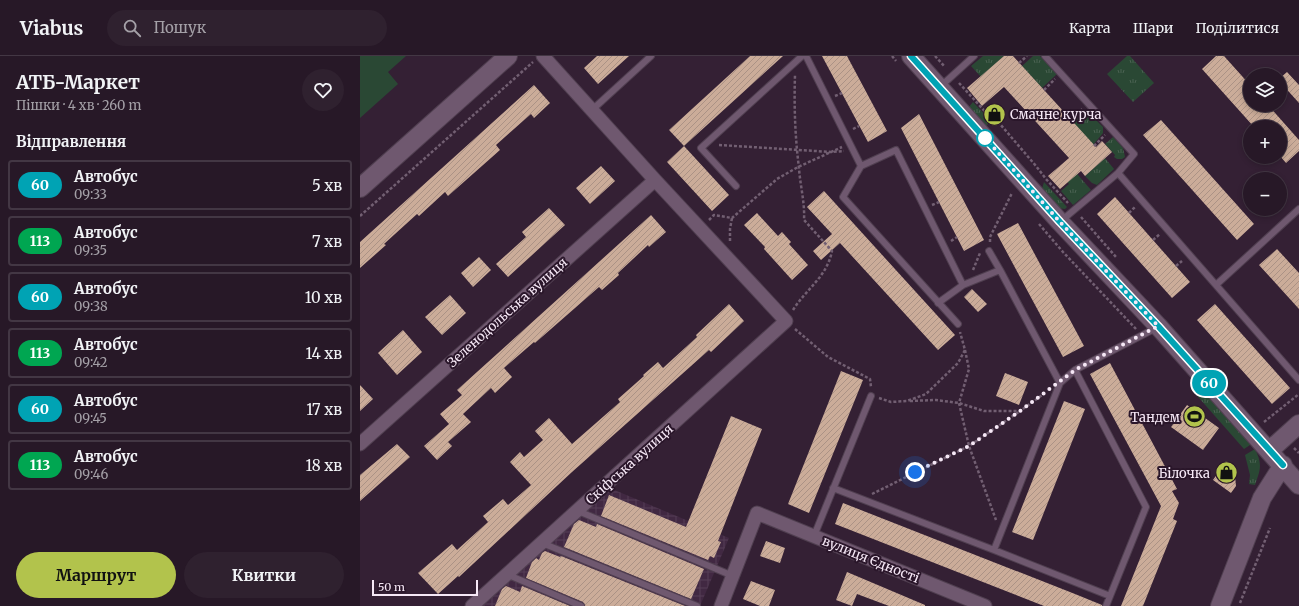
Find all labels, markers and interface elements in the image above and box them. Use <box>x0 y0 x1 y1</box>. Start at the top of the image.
search box <box>107 10 387 46</box>
text: Viabus <box>20 16 83 40</box>
icon: search <box>121 17 143 39</box>
text: Пошук <box>153 18 206 37</box>
text: Карта <box>1069 19 1111 37</box>
text: Шари <box>1133 19 1174 37</box>
text: Поділитися <box>1196 19 1279 37</box>
map controls <box>1243 68 1287 216</box>
button: layers <box>1243 68 1287 112</box>
button: heart <box>302 69 344 111</box>
text: АТБ-Маркет <box>16 70 140 94</box>
text: Пішки · 4 хв · 260 m <box>16 97 142 114</box>
shop icon: Смачне курча <box>981 101 1007 127</box>
place label: Смачне курча <box>1010 106 1101 123</box>
button: + <box>1243 120 1287 164</box>
unlabelled marker <box>976 129 994 147</box>
text: Відправлення <box>16 132 126 151</box>
text: Автобус <box>74 167 138 186</box>
button: − <box>1243 172 1287 216</box>
text: 60 <box>31 176 49 194</box>
text: 5 хв <box>312 176 342 195</box>
text: 09:33 <box>74 186 107 203</box>
text: Автобус <box>74 223 138 242</box>
text: 113 <box>30 232 50 250</box>
text: 7 хв <box>312 232 342 251</box>
text: 09:35 <box>74 242 107 259</box>
street label: Зеленодольська вулиця <box>444 254 571 371</box>
text: Автобус <box>74 279 138 298</box>
text: 60 <box>31 288 49 306</box>
text: 10 хв <box>305 288 342 307</box>
text: 09:38 <box>74 298 108 315</box>
text: Автобус <box>74 335 138 354</box>
text: 113 <box>30 344 50 362</box>
text: 14 хв <box>305 344 342 363</box>
text: 09:42 <box>74 354 108 371</box>
line badge: 60 <box>1191 370 1227 396</box>
text: 60 <box>1200 374 1218 392</box>
text: Автобус <box>74 391 138 410</box>
text: 60 <box>31 400 49 418</box>
text: 17 хв <box>306 400 342 419</box>
sports icon: Тандем <box>1182 404 1208 430</box>
place label: Тандем <box>1130 409 1181 426</box>
text: 09:45 <box>74 410 107 427</box>
street label: Скіфська вулиця <box>582 420 677 508</box>
text: Автобус <box>74 447 138 466</box>
text: 113 <box>30 456 50 474</box>
text: 18 хв <box>305 456 342 475</box>
shop icon: Білочка <box>1213 460 1239 486</box>
your location <box>905 462 925 482</box>
place label: Білочка <box>1158 465 1210 482</box>
text: 09:46 <box>74 466 108 483</box>
street label: вулиця Єдності <box>820 532 922 587</box>
button: Маршрут <box>16 552 176 598</box>
button: Квитки <box>184 552 344 598</box>
scale bar <box>372 578 478 597</box>
text: 50 m <box>378 580 405 594</box>

